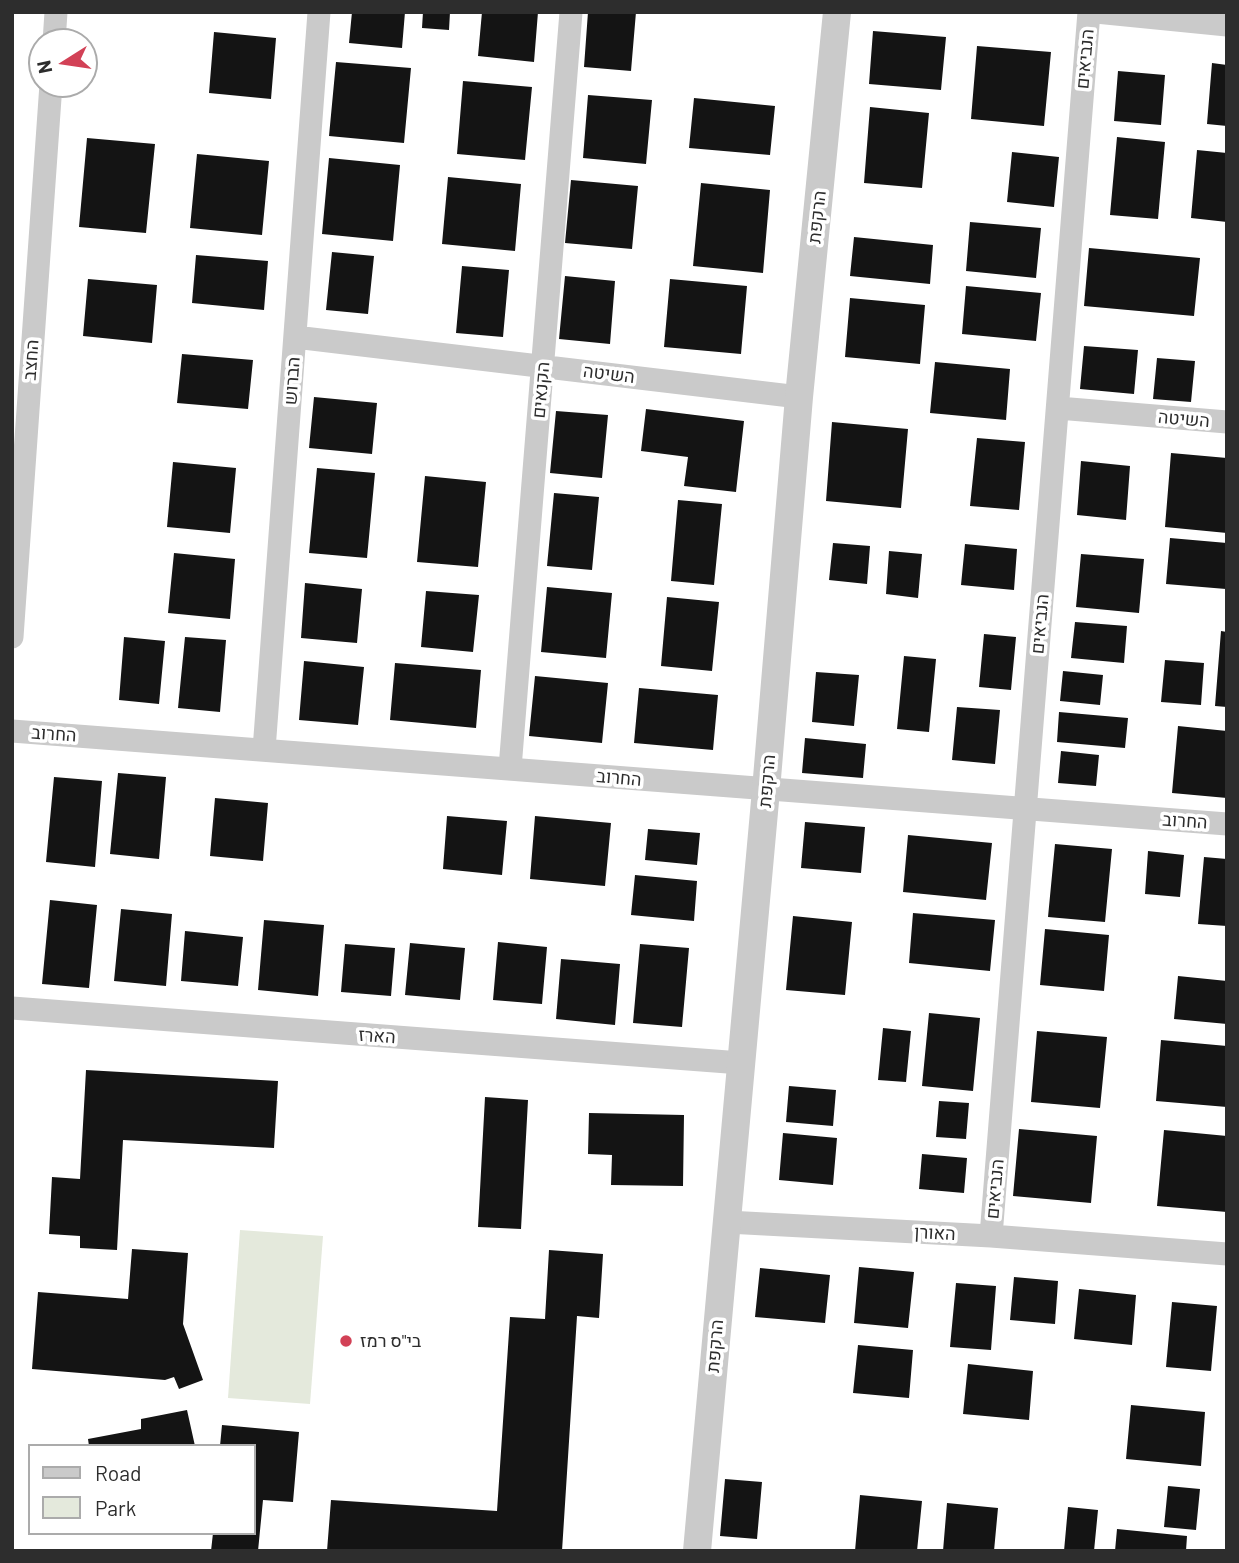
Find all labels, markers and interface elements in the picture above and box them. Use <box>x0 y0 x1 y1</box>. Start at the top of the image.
north arrow <box>28 28 98 98</box>
street label: הנביאים <box>1072 28 1098 90</box>
text: N <box>31 58 56 76</box>
street label: הרקפת <box>803 189 831 245</box>
street label: החצב <box>19 339 43 381</box>
street label: הברוש <box>280 356 304 406</box>
street label: השיטה <box>582 360 636 388</box>
street label: הקנאים <box>528 361 554 419</box>
street label: השיטה <box>1157 406 1211 432</box>
street label: הנביאים <box>1027 593 1053 655</box>
street label: החרוב <box>31 722 77 746</box>
street label: הרקפת <box>754 754 780 808</box>
street label: החרוב <box>596 765 642 791</box>
street label: החרוב <box>1162 809 1208 833</box>
street label: הארז <box>358 1024 396 1048</box>
street label: הנביאים <box>982 1158 1008 1220</box>
street label: האורן <box>914 1221 956 1245</box>
street label: הרקפת <box>702 1319 728 1373</box>
place label: בי"ס רמז <box>360 1330 421 1352</box>
marker: בי"ס רמז <box>338 1333 354 1349</box>
legend <box>28 1444 256 1535</box>
text: Road <box>95 1460 141 1485</box>
text: Park <box>95 1495 136 1520</box>

